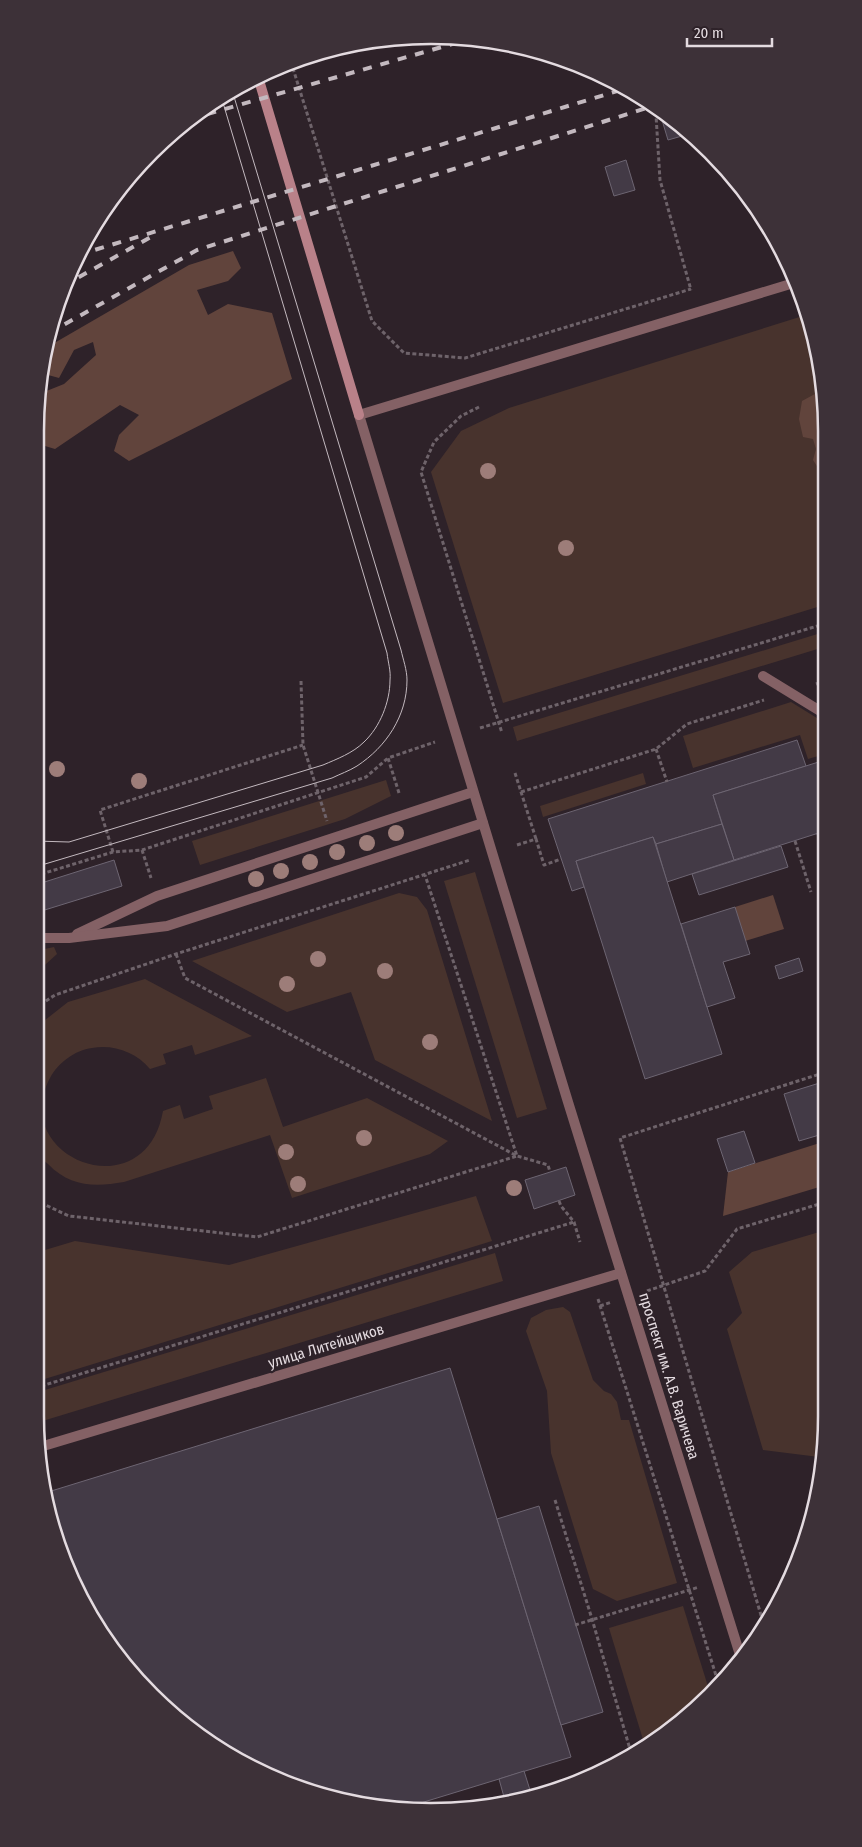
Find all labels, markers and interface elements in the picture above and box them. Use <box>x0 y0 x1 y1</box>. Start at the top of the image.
scale bar <box>687 15 772 47</box>
text: 20 m <box>694 24 724 42</box>
street label: проспект им. А.В. Варичева <box>635 1290 703 1462</box>
street label: улица Литейщиков <box>266 1320 386 1372</box>

